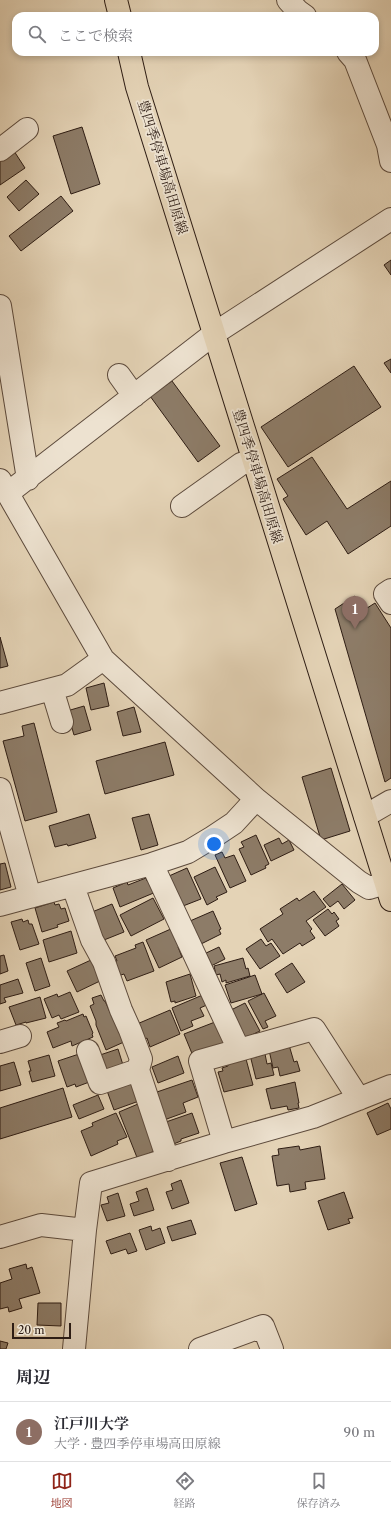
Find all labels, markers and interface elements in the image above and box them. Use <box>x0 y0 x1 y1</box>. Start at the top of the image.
search box <box>12 12 379 56</box>
icon: search <box>26 23 48 45</box>
text: ここで検索 <box>58 26 133 45</box>
street label: 豊四季停車場高田原線 <box>134 97 192 237</box>
street label: 豊四季停車場高田原線 <box>229 406 287 546</box>
pin: 1 <box>342 596 368 629</box>
your location <box>204 834 224 854</box>
scale bar <box>12 1321 71 1340</box>
text: 20 m <box>18 1323 44 1337</box>
text: 周辺 <box>16 1367 50 1387</box>
text: 江戸川大学 <box>54 1414 129 1433</box>
text: 1 <box>26 1424 32 1440</box>
text: 90 m <box>344 1424 375 1440</box>
text: 大学 · 豊四季停車場高田原線 <box>54 1435 221 1451</box>
tab: 地図 <box>51 1470 73 1510</box>
tab: 経路 <box>174 1470 196 1510</box>
tab: 保存済み <box>297 1470 341 1510</box>

